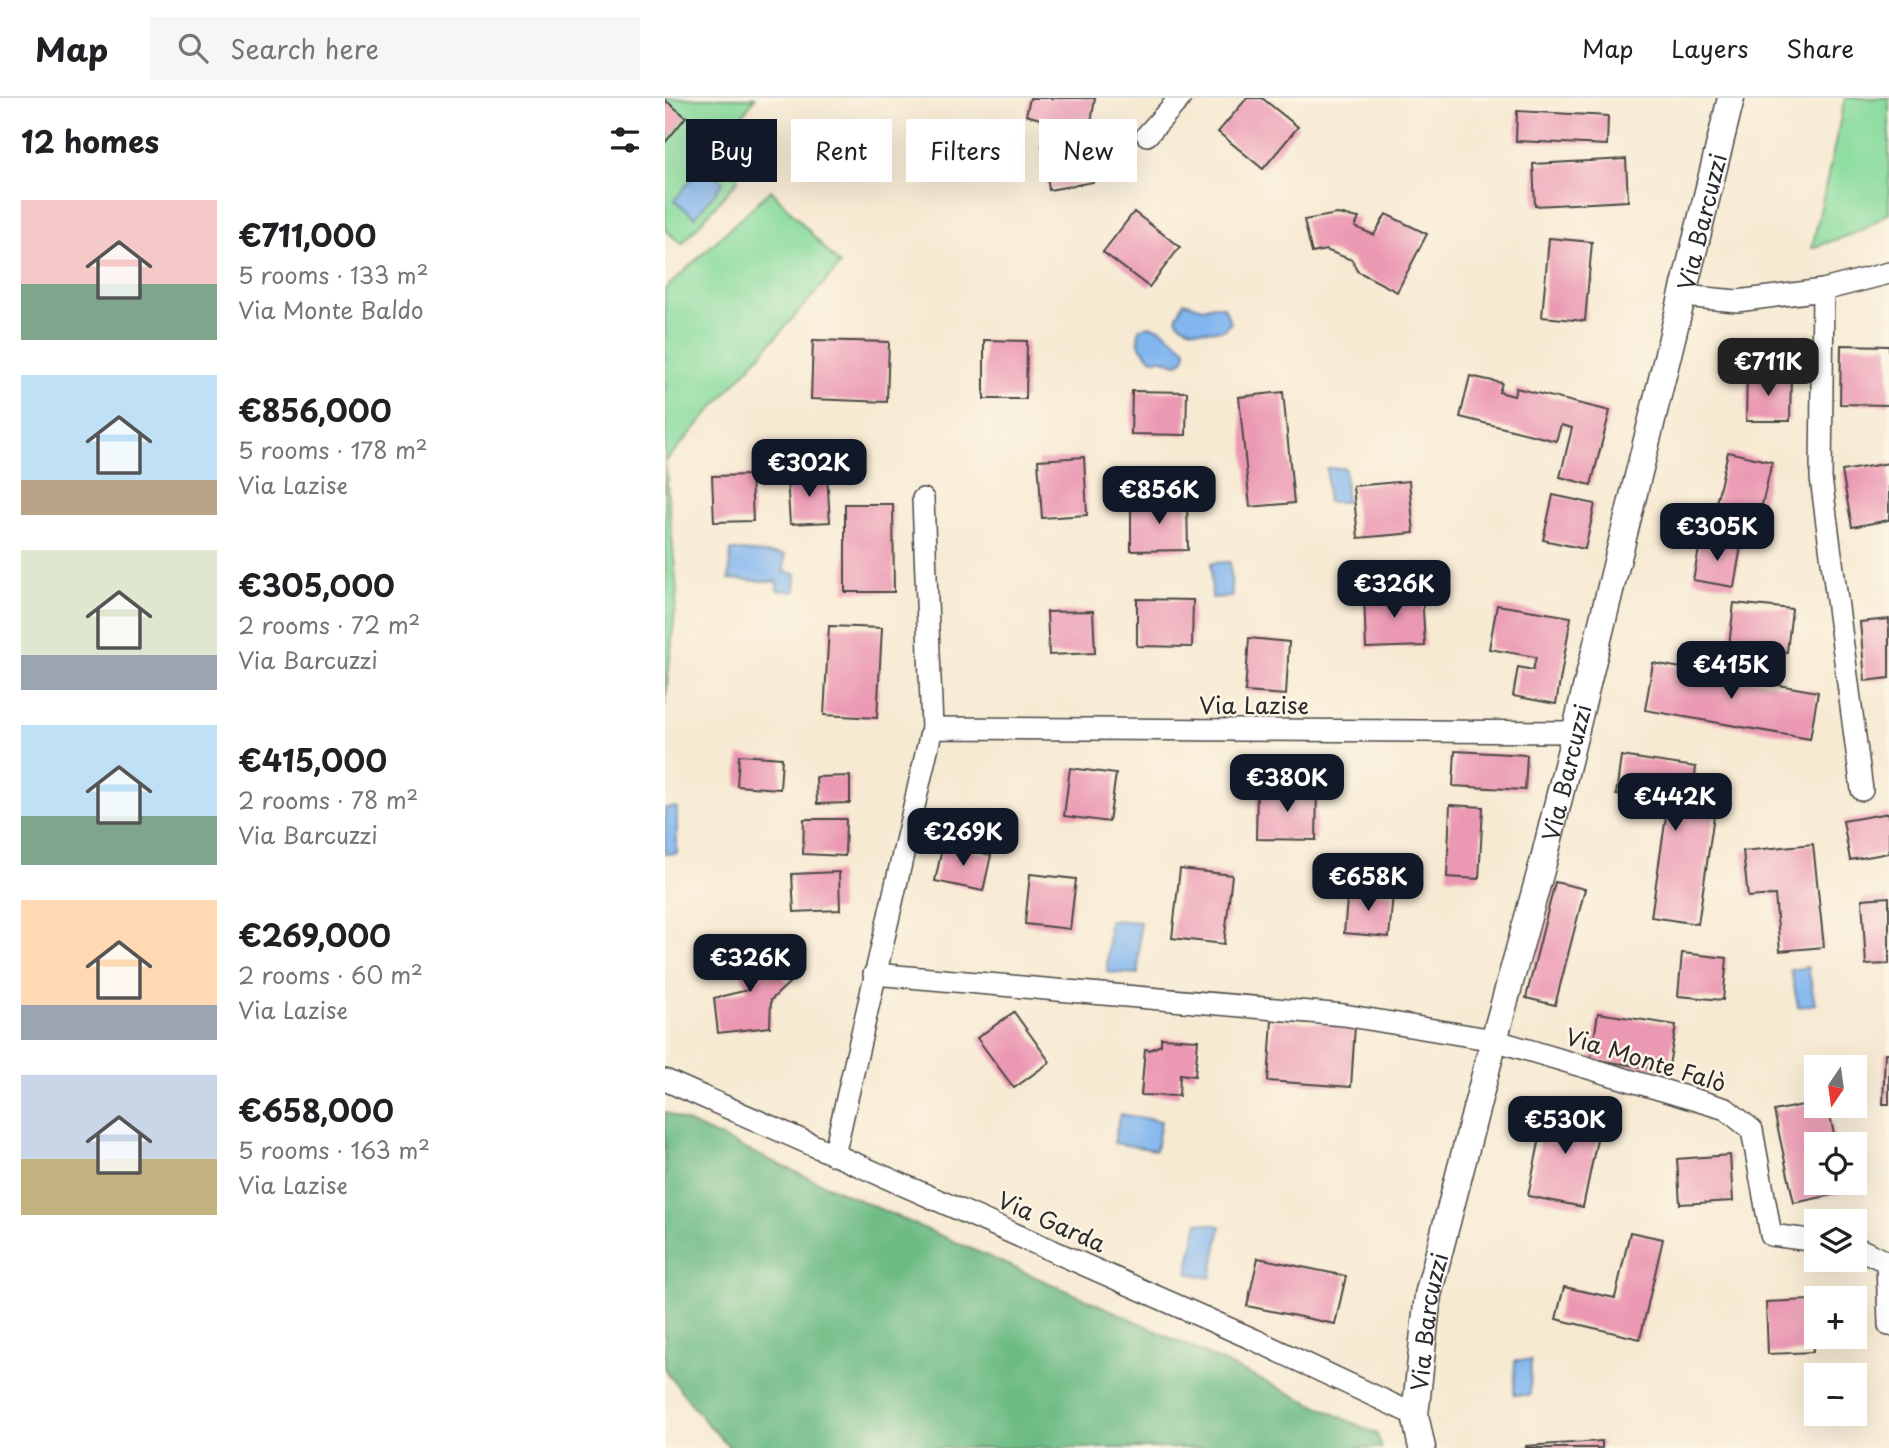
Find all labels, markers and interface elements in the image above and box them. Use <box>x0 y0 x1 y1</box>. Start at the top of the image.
search box <box>150 17 640 80</box>
text: Map <box>35 23 108 73</box>
icon: search <box>174 29 212 67</box>
text: Search here <box>230 29 379 68</box>
text: Map <box>1582 30 1633 66</box>
text: Layers <box>1671 30 1748 66</box>
text: Share <box>1786 30 1854 66</box>
text: 12 homes <box>21 118 159 163</box>
chip: Buy <box>686 119 777 182</box>
chip: Rent <box>791 119 892 182</box>
chip: Filters <box>906 119 1025 182</box>
chip: New <box>1039 119 1137 182</box>
icon: filters <box>606 121 644 159</box>
street label: Via Barcuzzi <box>1667 150 1734 294</box>
text: €711,000 <box>238 212 376 257</box>
icon: home <box>77 228 161 312</box>
text: 5 rooms · 133 m² <box>238 257 429 292</box>
text: Via Monte Baldo <box>238 292 423 327</box>
pin: €711K <box>1719 338 1817 398</box>
text: €711K <box>1734 343 1802 378</box>
text: €856,000 <box>238 387 392 432</box>
icon: home <box>77 403 161 487</box>
text: 5 rooms · 178 m² <box>238 432 428 467</box>
pin: €302K <box>760 440 858 499</box>
text: €302K <box>768 444 850 479</box>
pin: €856K <box>1110 466 1208 526</box>
text: Via Lazise <box>238 467 348 502</box>
text: €856K <box>1119 471 1199 506</box>
pin: €305K <box>1668 504 1766 563</box>
text: €305K <box>1676 508 1758 543</box>
pin: €326K <box>1345 560 1443 620</box>
text: €305,000 <box>238 562 395 607</box>
text: €326K <box>1353 565 1435 600</box>
icon: home <box>77 578 161 662</box>
text: 2 rooms · 72 m² <box>238 607 420 642</box>
text: Via Barcuzzi <box>238 642 378 677</box>
pin: €415K <box>1682 642 1780 701</box>
text: €415K <box>1693 646 1769 681</box>
street label: Via Lazise <box>1199 687 1309 722</box>
street label: Via Barcuzzi <box>1532 700 1599 844</box>
text: €415,000 <box>238 737 387 782</box>
icon: home <box>77 753 161 837</box>
pin: €380K <box>1238 754 1336 814</box>
text: €380K <box>1246 759 1328 794</box>
pin: €442K <box>1626 774 1724 833</box>
text: €442K <box>1634 778 1716 813</box>
text: 2 rooms · 78 m² <box>238 782 418 817</box>
pin: €269K <box>914 808 1012 868</box>
text: €269K <box>923 813 1003 848</box>
text: Via Barcuzzi <box>238 817 378 852</box>
pin: €658K <box>1319 854 1417 913</box>
text: €658K <box>1328 858 1408 893</box>
text: €269,000 <box>238 912 391 957</box>
icon: home <box>77 928 161 1012</box>
pin: €326K <box>701 934 799 994</box>
text: €326K <box>709 939 791 974</box>
text: 2 rooms · 60 m² <box>238 957 423 992</box>
text: Via Lazise <box>238 992 348 1027</box>
street label: Via Monte Falò <box>1561 1018 1731 1100</box>
north arrow <box>1804 1055 1867 1118</box>
map controls <box>1804 1055 1867 1426</box>
text: €658,000 <box>238 1087 394 1132</box>
pin: €530K <box>1516 1096 1614 1156</box>
text: €530K <box>1524 1101 1606 1136</box>
icon: home <box>77 1103 161 1187</box>
text: 5 rooms · 163 m² <box>238 1132 430 1167</box>
button: locate <box>1804 1132 1867 1195</box>
text: Via Lazise <box>238 1167 348 1202</box>
street label: Via Garda <box>992 1182 1112 1261</box>
button: layers <box>1804 1209 1867 1272</box>
street label: Via Barcuzzi <box>1400 1249 1456 1393</box>
button: + <box>1804 1286 1867 1349</box>
button: − <box>1804 1363 1867 1426</box>

